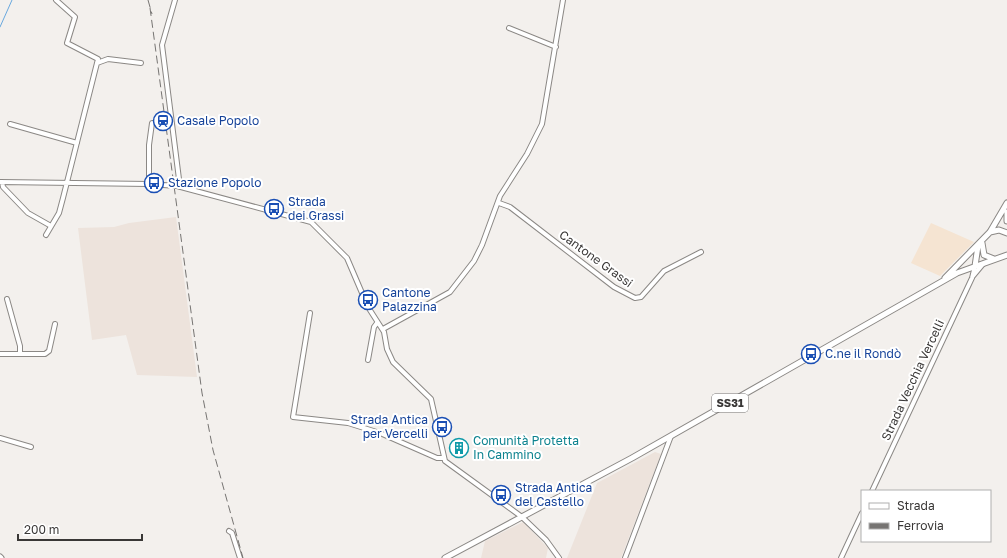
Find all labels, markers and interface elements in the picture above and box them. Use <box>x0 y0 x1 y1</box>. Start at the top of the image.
station icon: Casale Popolo <box>152 110 174 132</box>
place label: Casale Popolo <box>177 113 259 128</box>
bus stop icon: Stazione Popolo <box>143 172 165 194</box>
place label: Stazione Popolo <box>168 175 261 190</box>
place label: Strada dei Grassi <box>288 194 344 223</box>
bus stop icon: Strada dei Grassi <box>263 198 285 220</box>
street label: Cantone Grassi <box>557 227 636 290</box>
place label: Cantone Palazzina <box>382 285 437 314</box>
bus stop icon: Cantone Palazzina <box>357 289 379 311</box>
street label: Strada Vecchia Vercelli <box>878 317 947 443</box>
bus stop icon: C.ne il Rondò <box>800 343 822 365</box>
place label: C.ne il Rondò <box>825 346 901 361</box>
road number: SS31 <box>712 394 748 412</box>
place label: Strada Antica per Vercelli <box>351 412 428 441</box>
bus stop icon: Strada Antica per Vercelli <box>431 416 453 438</box>
place label: Comunità Protetta In Cammino <box>473 433 579 462</box>
building icon: Comunità Protetta In Cammino <box>448 437 470 459</box>
place label: Strada Antica del Castello <box>515 480 592 509</box>
bus stop icon: Strada Antica del Castello <box>490 484 512 506</box>
legend <box>861 490 991 542</box>
text: Strada <box>897 498 935 513</box>
scale bar <box>18 516 142 542</box>
text: Ferrovia <box>897 518 944 533</box>
text: 200 m <box>24 522 59 537</box>

